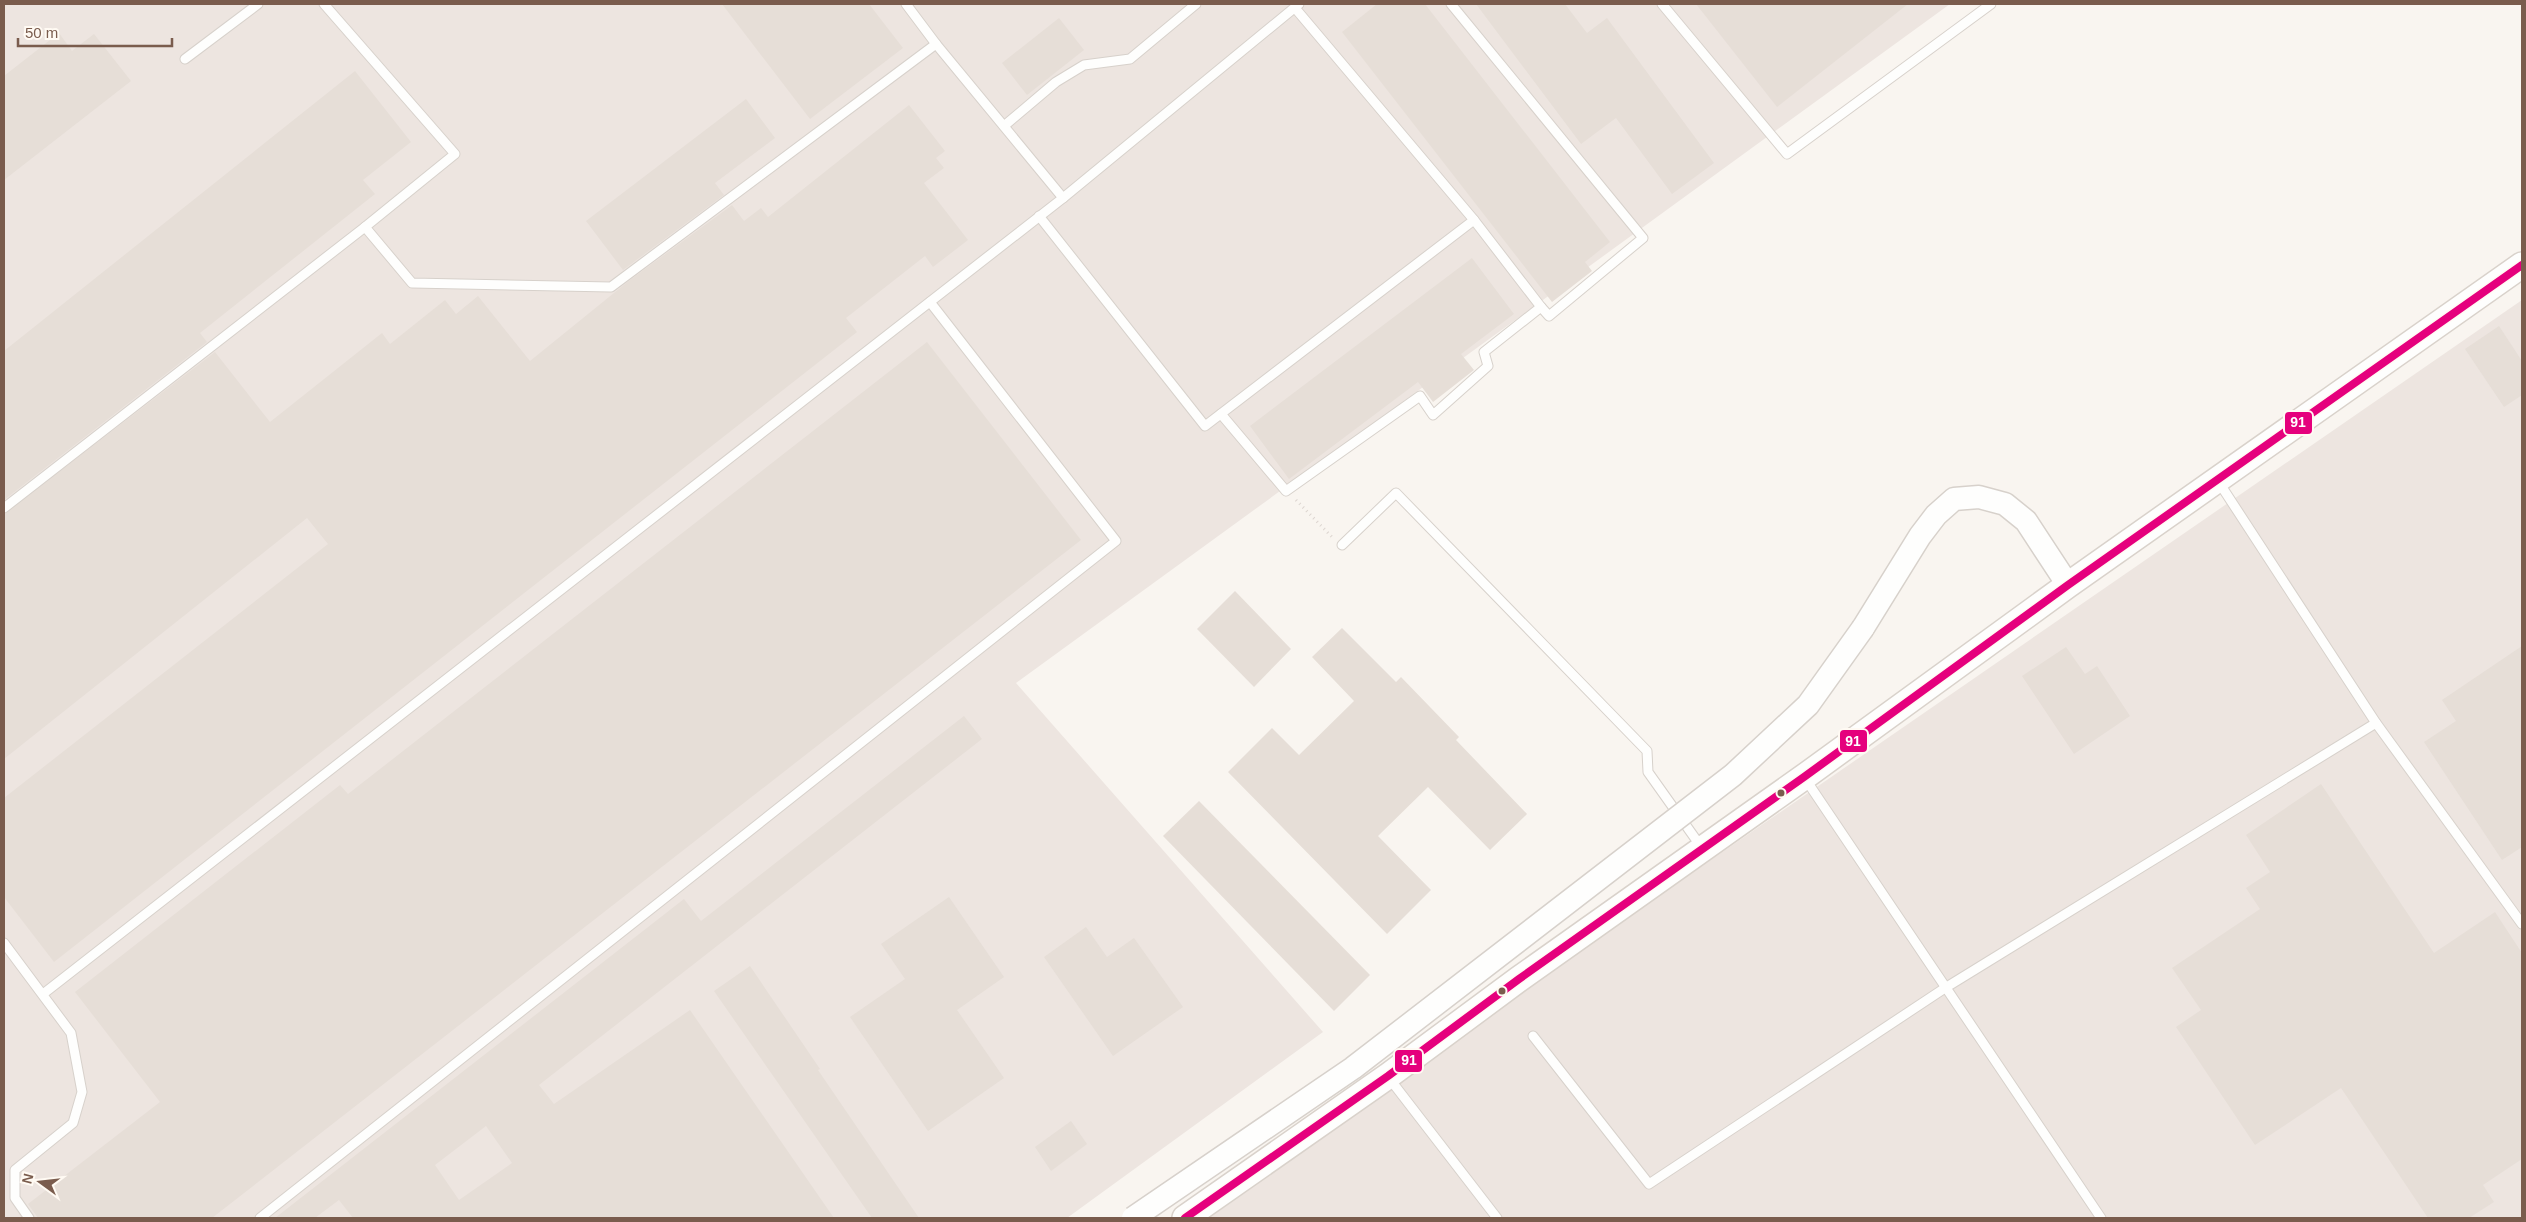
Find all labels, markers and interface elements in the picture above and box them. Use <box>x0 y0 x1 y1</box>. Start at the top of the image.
scale bar <box>18 15 171 47</box>
text: 50 m <box>25 24 58 41</box>
line badge: 91 <box>2284 411 2313 435</box>
text: 91 <box>2290 414 2306 430</box>
line badge: 91 <box>1839 729 1868 753</box>
text: 91 <box>1845 733 1861 749</box>
unlabelled marker <box>1776 788 1786 798</box>
unlabelled marker <box>1497 986 1507 996</box>
line badge: 91 <box>1394 1049 1423 1073</box>
text: 91 <box>1401 1052 1417 1068</box>
north arrow <box>15 1157 65 1207</box>
text: N <box>18 1172 36 1186</box>

